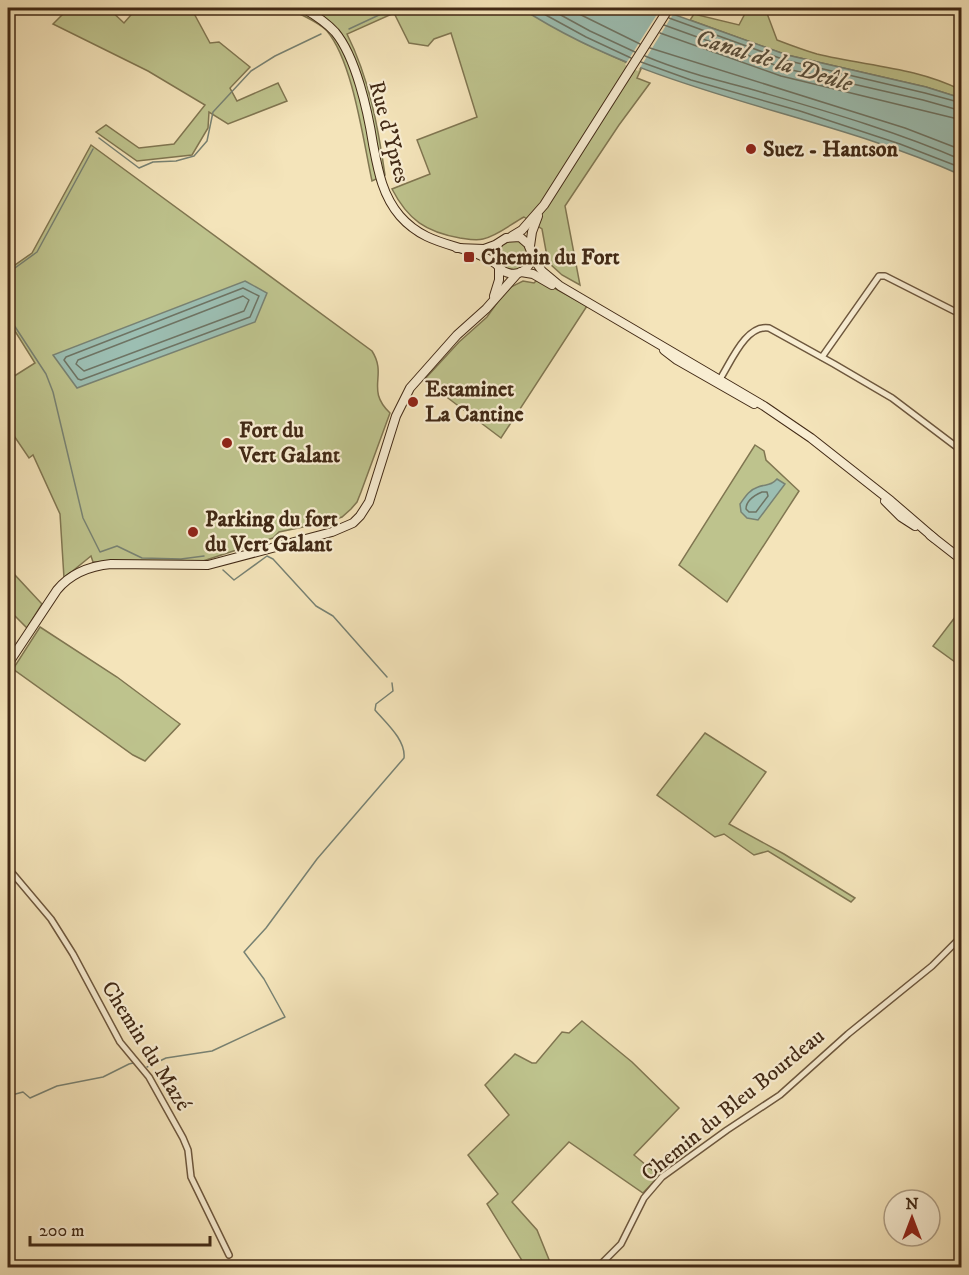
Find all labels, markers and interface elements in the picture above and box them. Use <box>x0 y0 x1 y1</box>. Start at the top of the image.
water label: Canal de la Deûle <box>692 23 857 99</box>
street label: Rue d'Ypres <box>362 78 416 186</box>
place label: Suez - Hantson <box>763 136 898 163</box>
marker: Suez - Hantson <box>744 142 758 156</box>
place label: Chemin du Fort <box>481 244 620 271</box>
marker: Chemin du Fort <box>462 250 476 264</box>
place label: Estaminet La Cantine <box>425 376 524 428</box>
marker: Estaminet La Cantine <box>406 395 420 409</box>
place label: Fort du Vert Galant <box>238 417 340 469</box>
marker: Fort du Vert Galant <box>220 436 234 450</box>
place label: Parking du fort du Vert Galant <box>205 506 338 558</box>
marker: Parking du fort du Vert Galant <box>186 525 200 539</box>
street label: Chemin du Mazé <box>95 976 197 1116</box>
street label: Chemin du Bleu Bourdeau <box>636 1023 830 1187</box>
north arrow <box>882 1188 942 1248</box>
text: N <box>905 1194 919 1214</box>
scale bar <box>30 1209 210 1247</box>
text: 200 m <box>39 1220 85 1242</box>

